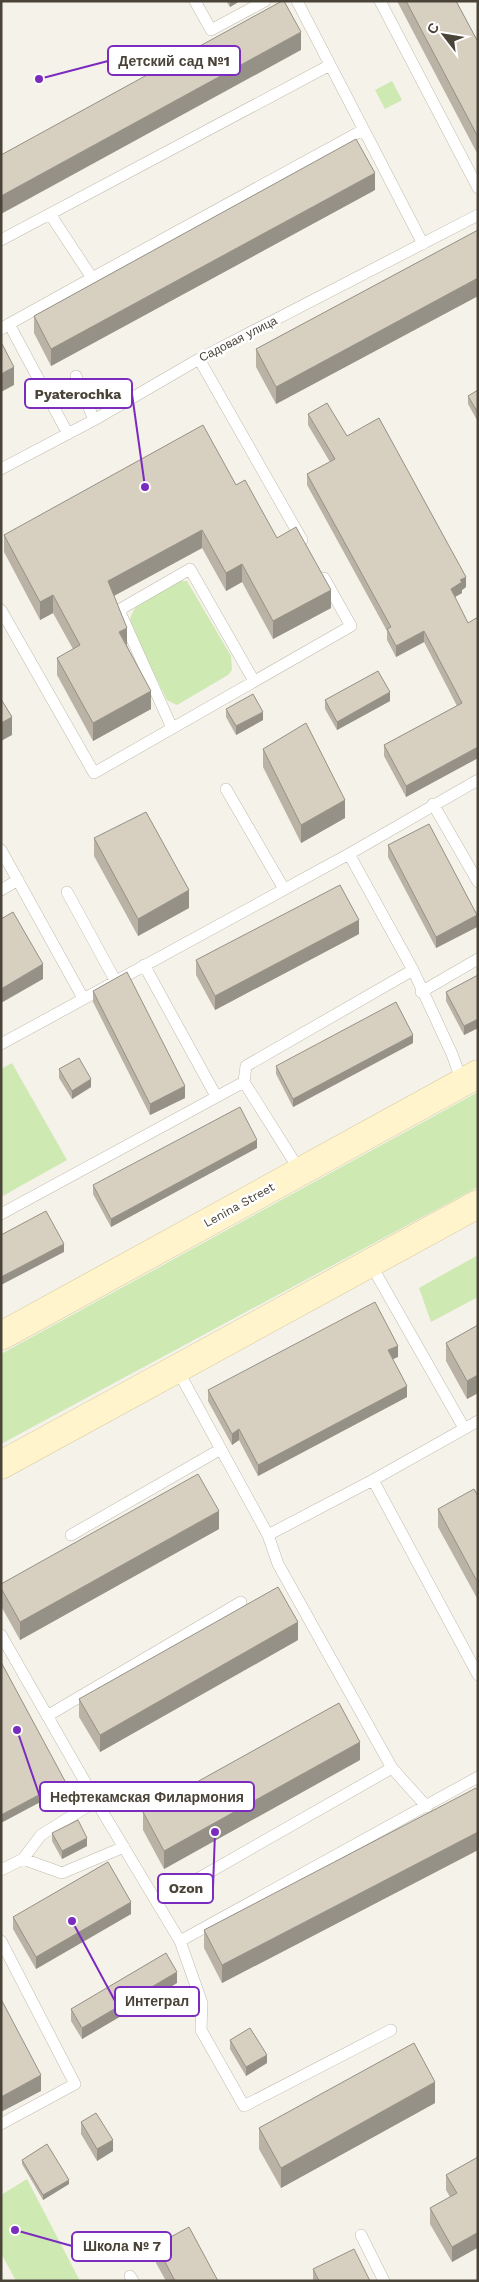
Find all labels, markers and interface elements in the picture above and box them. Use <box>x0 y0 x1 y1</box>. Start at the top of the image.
north arrow <box>419 10 469 60</box>
text: С <box>423 20 442 37</box>
callout: Детский сад №1 <box>108 46 240 75</box>
text: Детский сад №1 <box>118 53 230 69</box>
street label: Садовая улица <box>197 313 280 365</box>
callout: Pyaterochka <box>25 379 132 408</box>
text: Pyaterochka <box>35 386 122 402</box>
street label: Lenina Street <box>201 1180 277 1230</box>
callout: Нефтекамская Филармония <box>40 1782 254 1811</box>
text: Нефтекамская Филармония <box>50 1789 244 1805</box>
callout: Ozon <box>158 1874 213 1903</box>
text: Ozon <box>169 1880 203 1896</box>
callout: Интеграл <box>115 1987 199 2016</box>
text: Интеграл <box>125 1993 189 2009</box>
callout: Школа № 7 <box>72 2232 171 2261</box>
text: Школа № 7 <box>83 2238 162 2254</box>

